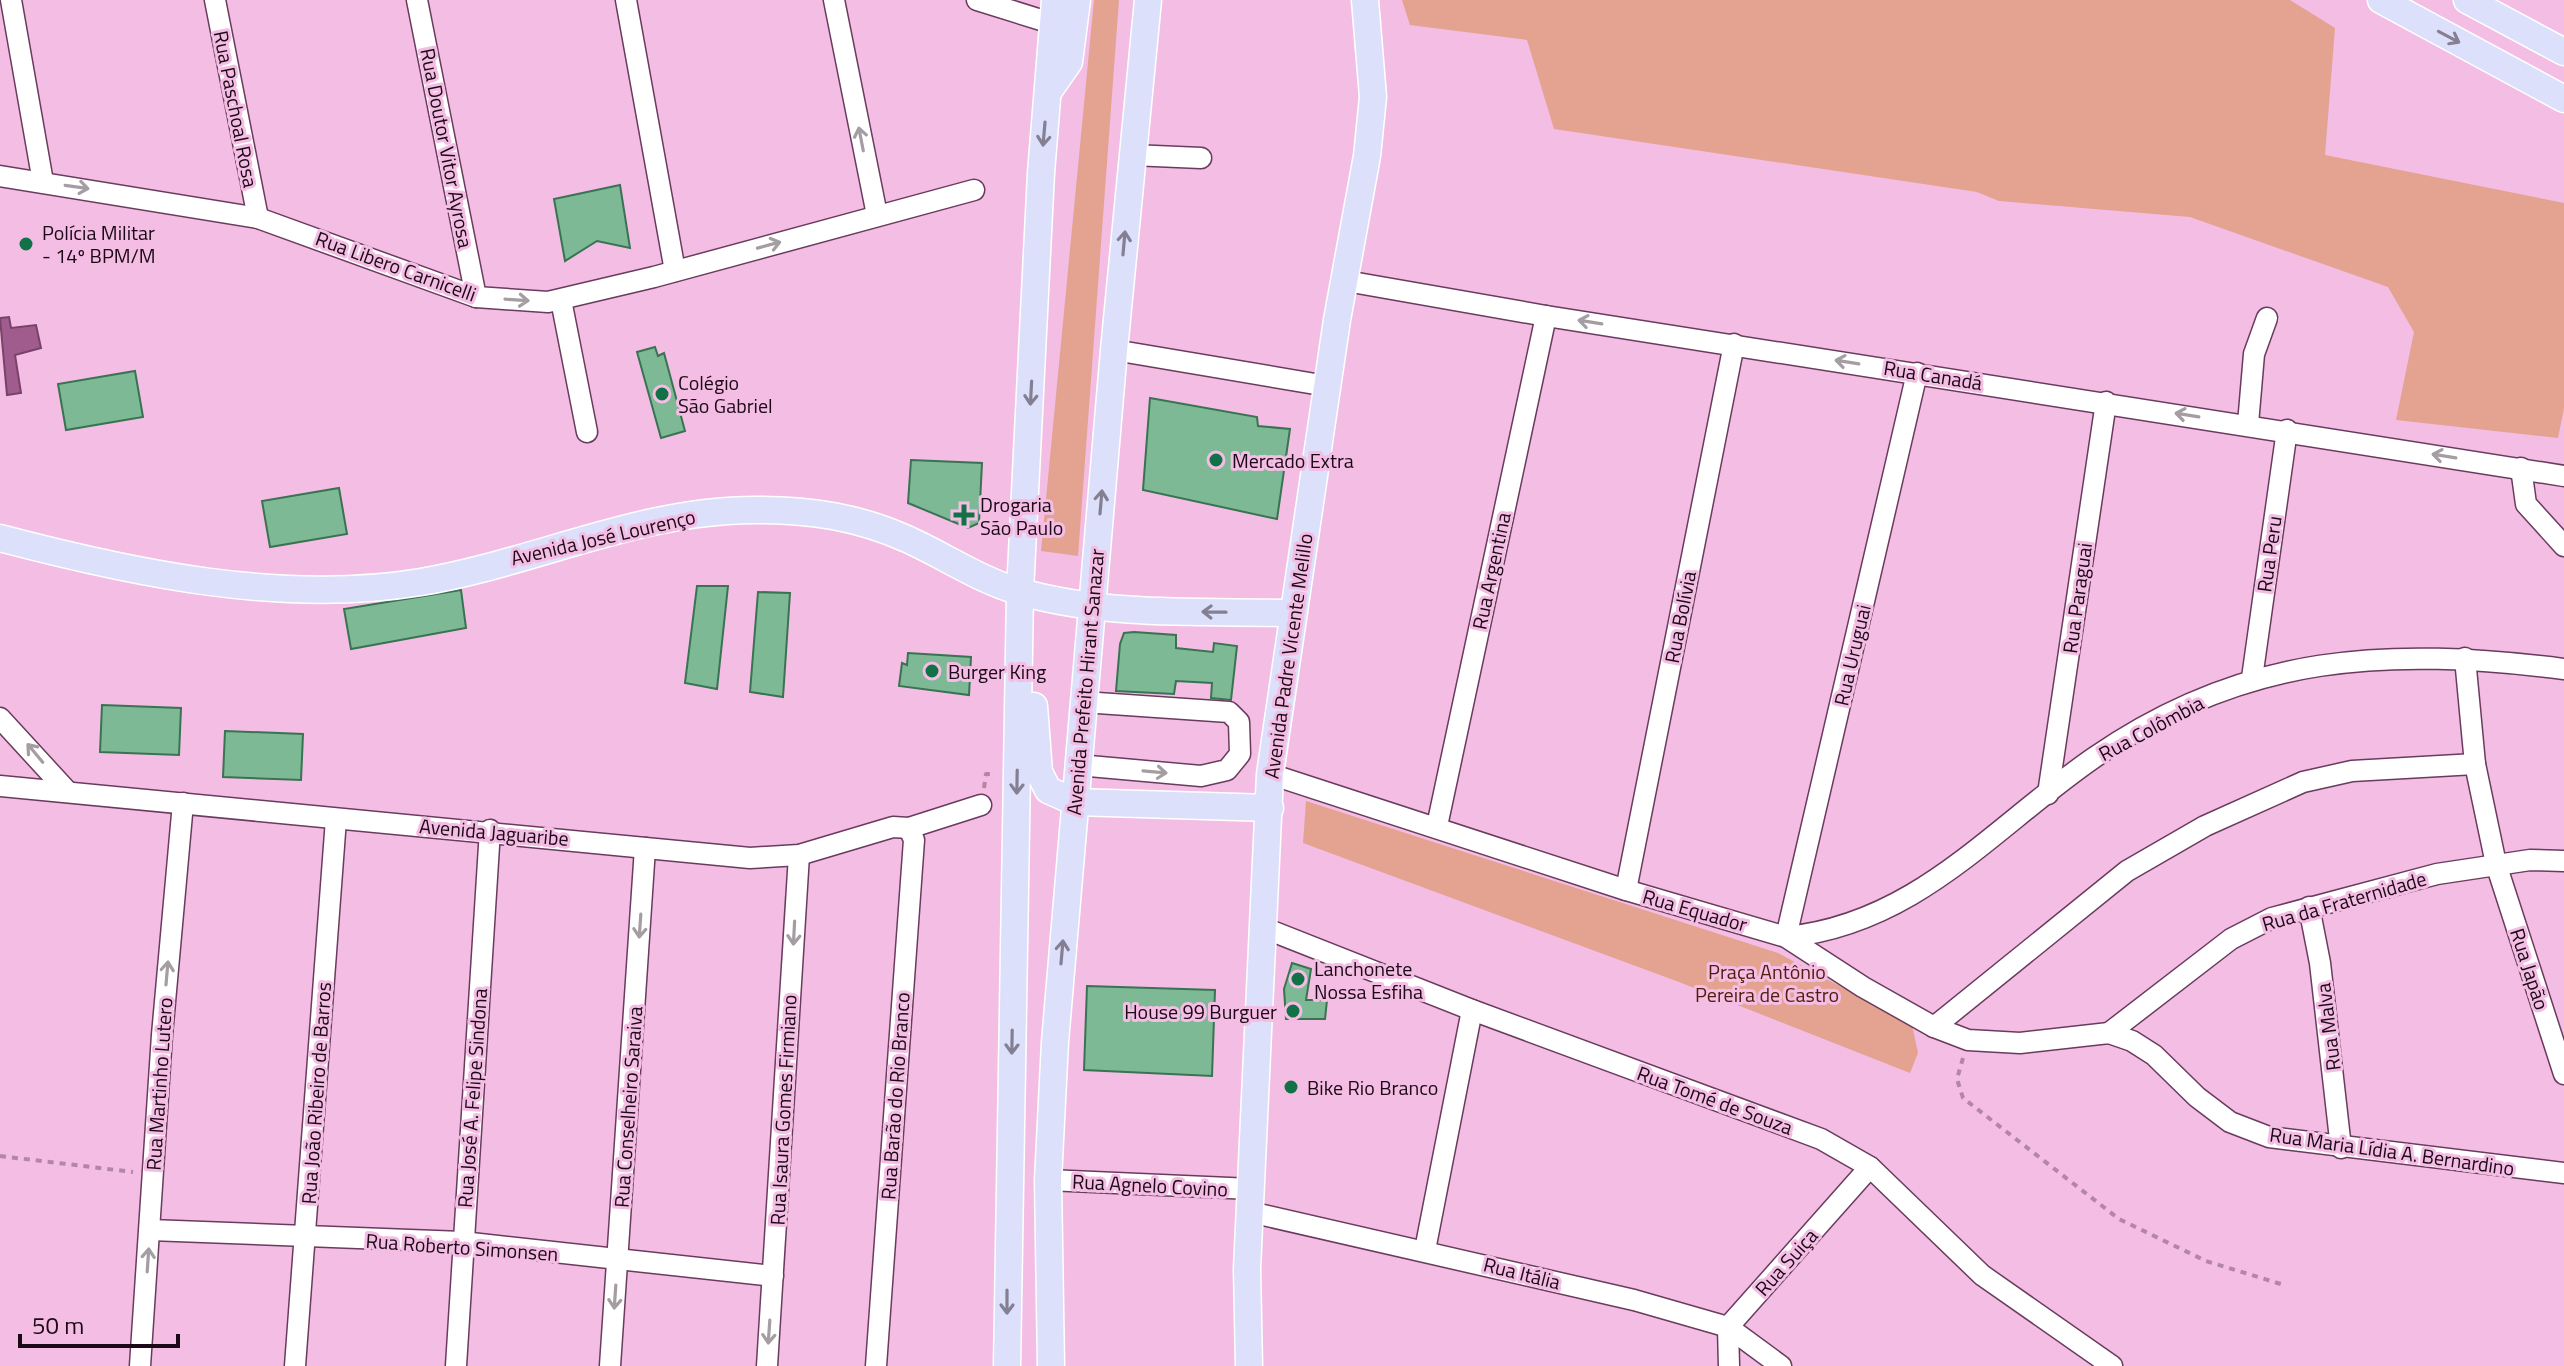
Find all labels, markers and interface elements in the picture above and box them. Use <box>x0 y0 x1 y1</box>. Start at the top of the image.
street label: Rua Paschoal Rosa <box>206 28 266 190</box>
one-way arrow <box>2437 30 2461 45</box>
street label: Rua Doutor Vitor Ayrosa <box>412 45 482 251</box>
one-way arrow <box>1037 120 1052 147</box>
one-way arrow <box>853 127 868 152</box>
one-way arrow <box>64 180 89 195</box>
place label: Polícia Militar - 14º BPM/M <box>42 217 156 271</box>
street label: Rua Libero Carnicelli <box>311 223 481 309</box>
one-way arrow <box>1117 230 1132 257</box>
marker: Polícia Militar - 14º BPM/M <box>17 235 35 253</box>
one-way arrow <box>756 236 782 251</box>
one-way arrow <box>503 293 529 308</box>
one-way arrow <box>1578 314 1604 329</box>
street label: Rua Canadá <box>1881 352 1985 398</box>
one-way arrow <box>1835 354 1861 369</box>
place label: Colégio São Gabriel <box>678 367 773 421</box>
one-way arrow <box>1023 379 1038 406</box>
marker: Colégio São Gabriel <box>653 385 671 403</box>
one-way arrow <box>2175 406 2201 421</box>
place label: Mercado Extra <box>1232 445 1354 476</box>
one-way arrow <box>2432 447 2457 462</box>
marker: Mercado Extra <box>1207 451 1225 469</box>
place label: Drogaria São Paulo <box>980 489 1063 543</box>
one-way arrow <box>1094 489 1109 516</box>
street label: Avenida José Lourenço <box>508 501 698 573</box>
marker: Drogaria São Paulo <box>955 506 973 524</box>
street label: Rua Argentina <box>1463 509 1519 633</box>
street label: Rua Peru <box>2248 514 2290 594</box>
street label: Avenida Padre Vicente Melillo <box>1255 531 1321 781</box>
street label: Rua Paraguai <box>2054 541 2100 655</box>
street label: Avenida Prefeito Hirant Sanazar <box>1058 547 1112 817</box>
street label: Rua Bolívia <box>1656 568 1704 666</box>
street label: Rua Uruguai <box>1825 601 1879 709</box>
one-way arrow <box>1201 604 1228 620</box>
place label: Burger King <box>948 656 1046 687</box>
marker: Burger King <box>923 662 941 680</box>
street label: Rua Colômbia <box>2093 687 2209 769</box>
one-way arrow <box>26 744 44 764</box>
one-way arrow <box>1142 765 1168 780</box>
one-way arrow <box>1010 768 1025 795</box>
street label: Avenida Jaguaribe <box>418 810 570 854</box>
street label: Rua da Fraternidade <box>2258 863 2430 939</box>
street label: Rua Equador <box>1639 880 1751 940</box>
one-way arrow <box>632 912 647 939</box>
one-way arrow <box>786 919 801 945</box>
street label: Rua Japão <box>2502 924 2558 1014</box>
one-way arrow <box>1055 940 1070 966</box>
place label: Lanchonete Nossa Esfiha <box>1314 953 1423 1007</box>
park label: Praça Antônio Pereira de Castro <box>1695 956 1839 1010</box>
one-way arrow <box>160 960 175 987</box>
marker: Lanchonete Nossa Esfiha <box>1289 970 1307 988</box>
street label: Rua João Ribeiro de Barros <box>293 981 339 1205</box>
street label: Rua Malva <box>2307 981 2349 1073</box>
street label: Rua José A. Felipe Sindona <box>449 987 495 1209</box>
street label: Rua Barão do Rio Branco <box>872 991 918 1201</box>
street label: Rua Isaura Gomes Firmiano <box>761 994 805 1226</box>
street label: Rua Martinho Lutero <box>137 996 181 1172</box>
place label: House 99 Burguer <box>1124 996 1277 1027</box>
marker: House 99 Burguer <box>1284 1002 1302 1020</box>
street label: Rua Conselheiro Saraiva <box>605 1005 651 1209</box>
one-way arrow <box>1004 1028 1020 1055</box>
street label: Rua Tomé de Souza <box>1633 1057 1797 1143</box>
place label: Bike Rio Branco <box>1307 1072 1438 1103</box>
marker: Bike Rio Branco <box>1282 1078 1300 1096</box>
street label: Rua Maria Lídia A. Bernardino <box>2268 1118 2516 1184</box>
street label: Rua Agnelo Covino <box>1071 1165 1229 1205</box>
street label: Rua Suiça <box>1747 1221 1825 1303</box>
street label: Rua Roberto Simonsen <box>365 1225 559 1269</box>
one-way arrow <box>141 1247 156 1274</box>
street label: Rua Itália <box>1480 1248 1564 1298</box>
one-way arrow <box>607 1283 622 1310</box>
one-way arrow <box>999 1288 1015 1315</box>
scale bar <box>20 1298 178 1348</box>
text: 50 m <box>32 1307 84 1343</box>
one-way arrow <box>761 1318 776 1345</box>

